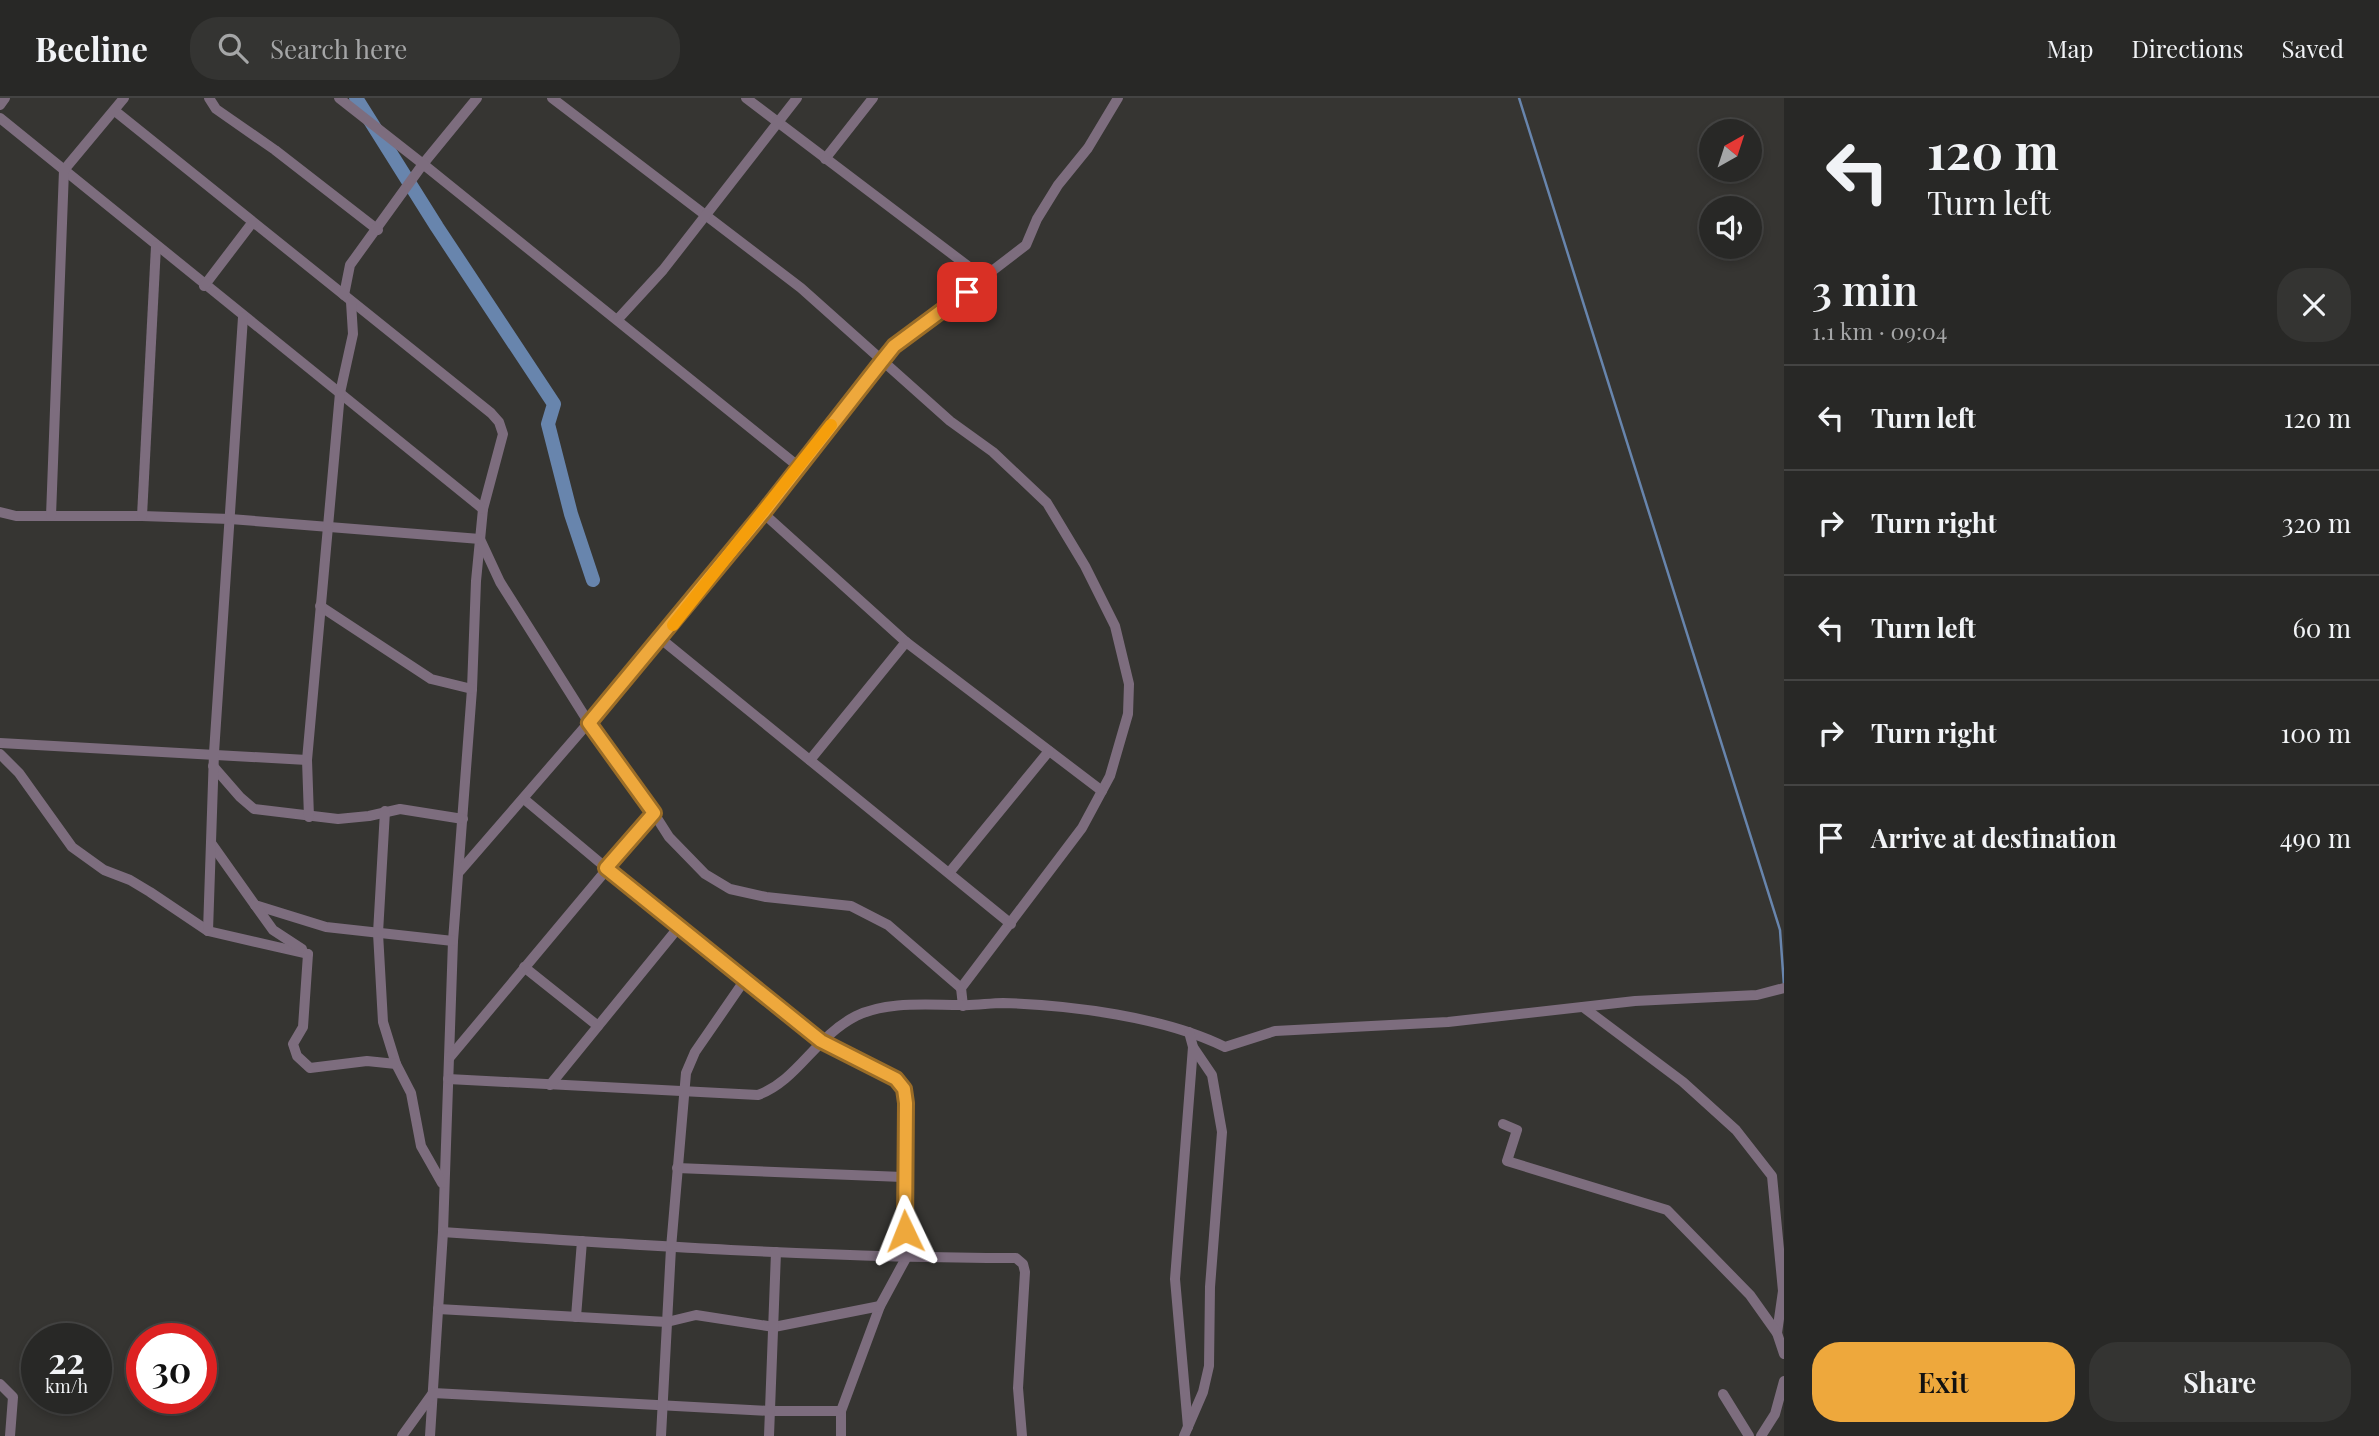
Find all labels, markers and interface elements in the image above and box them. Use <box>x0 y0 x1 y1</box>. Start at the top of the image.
search box <box>190 17 680 80</box>
text: Beeline <box>35 26 148 70</box>
icon: search <box>214 29 252 67</box>
text: Search here <box>270 31 407 66</box>
text: Map <box>2047 32 2093 64</box>
text: Directions <box>2131 32 2244 64</box>
text: Saved <box>2282 32 2344 64</box>
text: 120 m <box>1927 117 2059 182</box>
north arrow <box>1699 119 1762 182</box>
map controls <box>1699 119 1762 259</box>
icon: left <box>1812 126 1903 217</box>
text: Turn left <box>1927 180 2051 223</box>
button: sound <box>1699 196 1762 259</box>
text: 3 min <box>1812 261 1918 317</box>
pin <box>937 262 997 322</box>
button: close <box>2277 268 2351 342</box>
icon: arrive <box>948 273 986 311</box>
text: 1.1 km · 09:04 <box>1812 315 1947 346</box>
icon: left <box>1812 399 1850 437</box>
text: Turn left <box>1871 400 1976 435</box>
text: 120 m <box>2284 400 2351 435</box>
icon: right <box>1812 504 1850 542</box>
text: Turn right <box>1871 505 1997 540</box>
text: 320 m <box>2282 505 2351 540</box>
icon: left <box>1812 609 1850 647</box>
text: Turn left <box>1871 610 1976 645</box>
text: 60 m <box>2292 610 2351 645</box>
icon: right <box>1812 714 1850 752</box>
text: Turn right <box>1871 715 1997 750</box>
text: 100 m <box>2281 715 2351 750</box>
icon: arrive <box>1812 819 1850 857</box>
text: Arrive at destination <box>1871 820 2117 855</box>
text: 490 m <box>2280 820 2351 855</box>
position arrow <box>868 1194 942 1268</box>
speed limit sign: 30 <box>126 1323 217 1414</box>
text: 22 <box>48 1336 85 1383</box>
button: Exit <box>1812 1342 2075 1422</box>
button: Share <box>2089 1342 2351 1422</box>
text: km/h <box>45 1374 88 1398</box>

